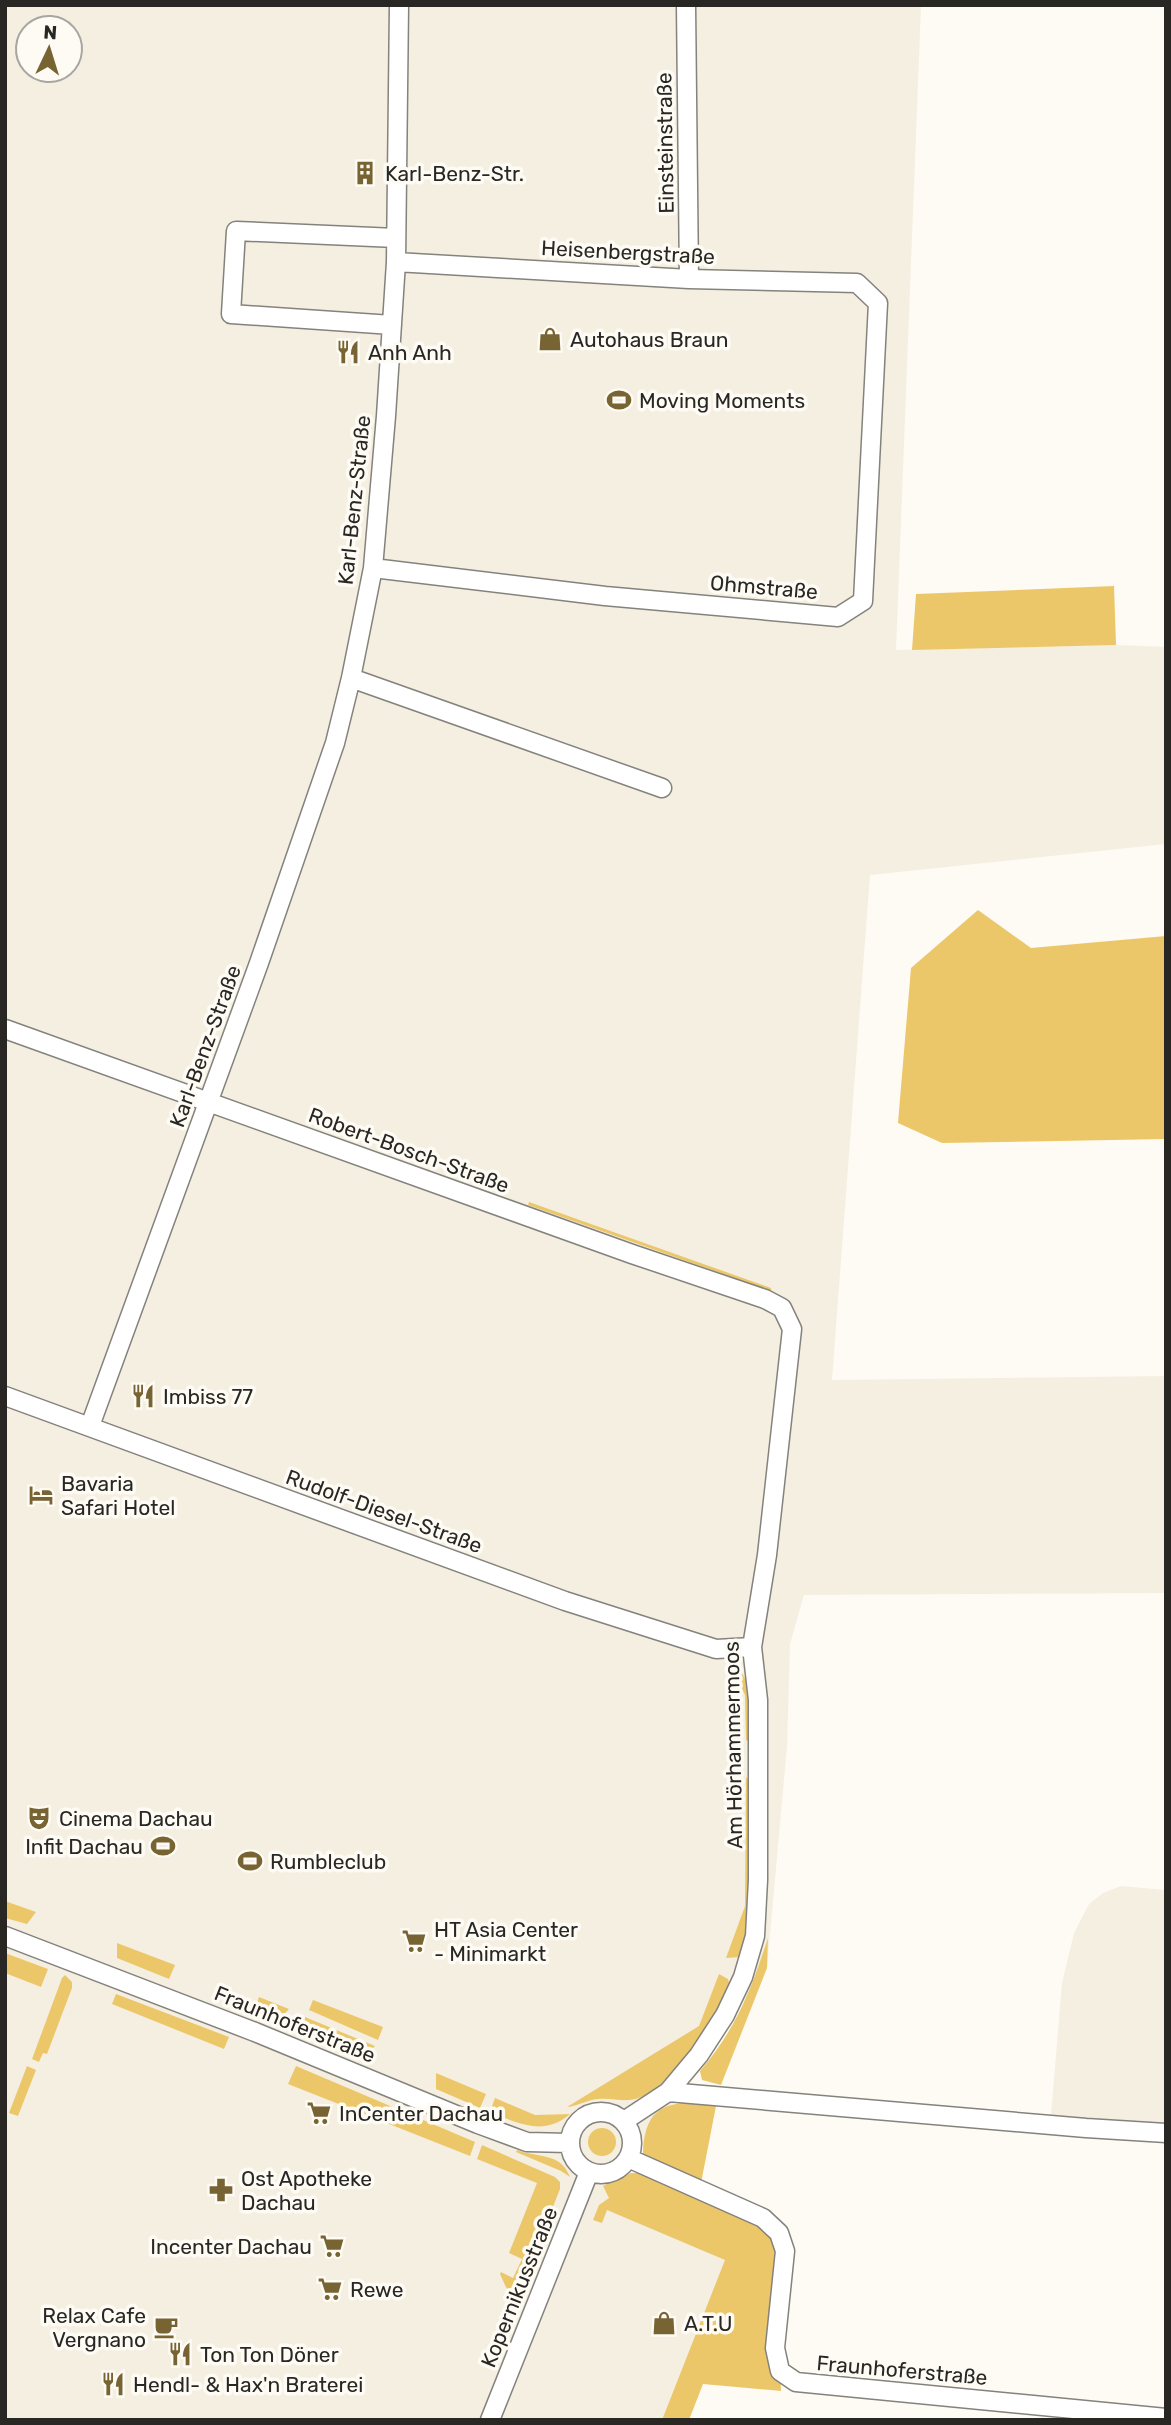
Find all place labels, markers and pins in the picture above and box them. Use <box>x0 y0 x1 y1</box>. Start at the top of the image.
building icon: Karl-Benz-Str. <box>351 159 379 187</box>
place label: Karl-Benz-Str. <box>385 161 524 186</box>
shop icon: Autohaus Braun <box>536 325 564 353</box>
place label: Autohaus Braun <box>570 327 729 352</box>
restaurant icon: Anh Anh <box>334 338 362 366</box>
place label: Anh Anh <box>368 340 452 365</box>
sports icon: Moving Moments <box>605 386 633 414</box>
place label: Moving Moments <box>639 388 805 413</box>
restaurant icon: Imbiss 77 <box>129 1382 157 1410</box>
place label: Imbiss 77 <box>163 1384 253 1409</box>
place label: Bavaria Safari Hotel <box>61 1471 175 1520</box>
hotel icon: Bavaria Safari Hotel <box>27 1481 55 1509</box>
theatre icon: Cinema Dachau <box>25 1804 53 1832</box>
place label: Cinema Dachau <box>59 1806 213 1831</box>
sports icon: Infit Dachau <box>149 1832 177 1860</box>
place label: Infit Dachau <box>25 1834 143 1859</box>
sports icon: Rumbleclub <box>236 1847 264 1875</box>
place label: Rumbleclub <box>270 1849 386 1874</box>
place label: HT Asia Center - Minimarkt <box>434 1917 578 1966</box>
supermarket icon: HT Asia Center - Minimarkt <box>400 1927 428 1955</box>
supermarket icon: InCenter Dachau <box>305 2099 333 2127</box>
place label: InCenter Dachau <box>339 2101 503 2126</box>
place label: Ost Apotheke Dachau <box>241 2166 372 2215</box>
pharmacy icon: Ost Apotheke Dachau <box>207 2176 235 2204</box>
supermarket icon: Incenter Dachau <box>318 2232 346 2260</box>
place label: Incenter Dachau <box>150 2234 312 2259</box>
supermarket icon: Rewe <box>316 2275 344 2303</box>
place label: Rewe <box>350 2277 403 2302</box>
place label: Relax Cafe Vergnano <box>42 2303 146 2352</box>
shop icon: A.T.U <box>650 2309 678 2337</box>
place label: A.T.U <box>684 2311 732 2336</box>
cafe icon: Relax Cafe Vergnano <box>152 2313 180 2341</box>
restaurant icon: Ton Ton Döner <box>166 2340 194 2368</box>
place label: Ton Ton Döner <box>200 2342 339 2367</box>
restaurant icon: Hendl- & Hax'n Braterei <box>99 2370 127 2398</box>
place label: Hendl- & Hax'n Braterei <box>133 2372 363 2397</box>

